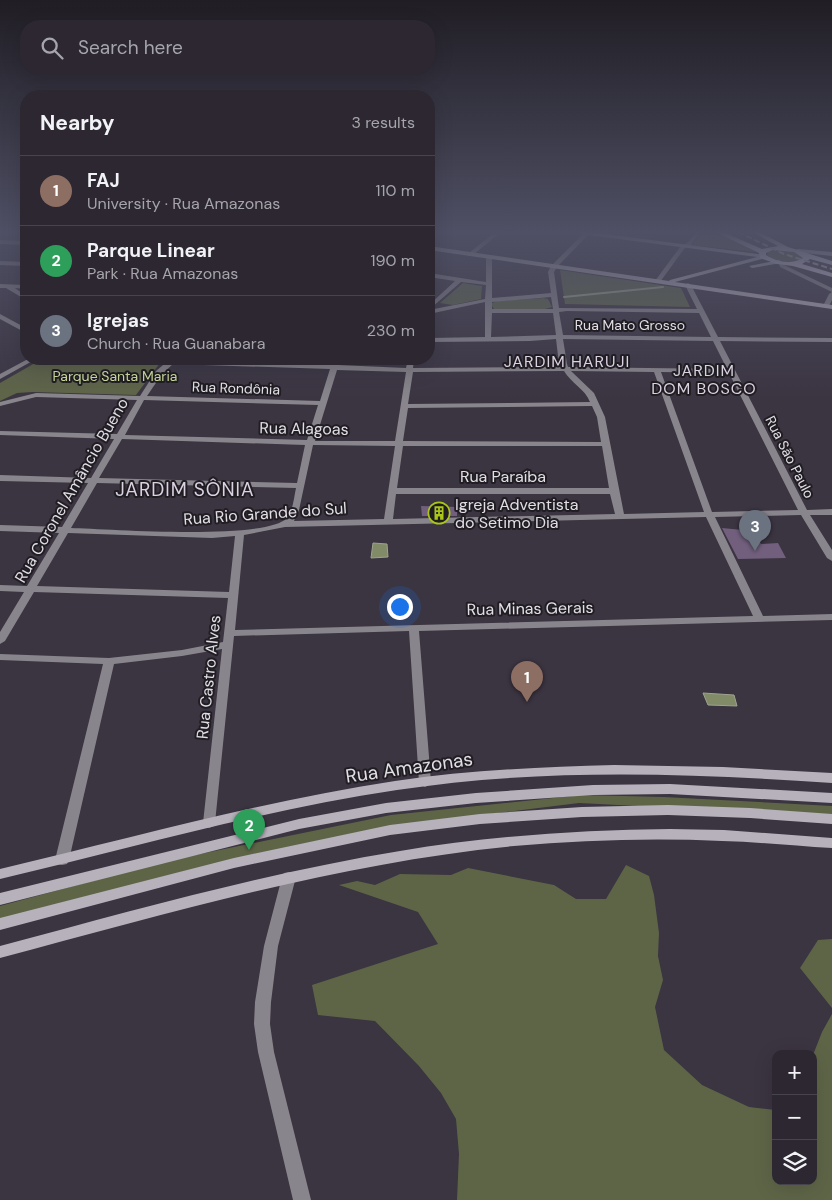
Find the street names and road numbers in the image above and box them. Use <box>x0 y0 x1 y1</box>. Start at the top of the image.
street label: Rua Mato Grosso <box>575 316 685 334</box>
street label: Rua Rondônia <box>192 377 280 399</box>
street label: Rua Coronel Amâncio Bueno <box>10 394 133 586</box>
street label: Rua São Paulo <box>761 413 819 501</box>
street label: Rua Alagoas <box>259 417 349 440</box>
street label: Rua Paraíba <box>460 466 546 487</box>
street label: Rua Rio Grande do Sul <box>183 497 347 530</box>
street label: Rua Minas Gerais <box>466 597 594 620</box>
street label: Rua Castro Alves <box>192 614 225 740</box>
street label: Rua Amazonas <box>344 746 474 789</box>

